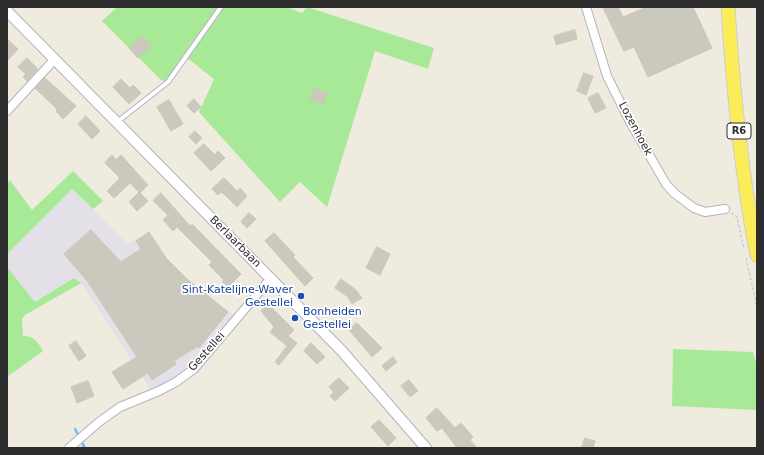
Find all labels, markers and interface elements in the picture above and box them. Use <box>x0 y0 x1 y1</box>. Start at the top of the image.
street label: Lozenhoek <box>615 100 655 158</box>
road number: R6 <box>727 123 751 139</box>
street label: Berlaarbaan <box>207 214 263 270</box>
place label: Sint-Katelijne-Waver Gestellei <box>182 283 293 309</box>
marker: Sint-Katelijne-Waver Gestellei <box>296 291 306 301</box>
place label: Bonheiden Gestellei <box>303 305 362 331</box>
marker: Bonheiden Gestellei <box>290 313 300 323</box>
street label: Gestellei <box>186 330 228 374</box>

